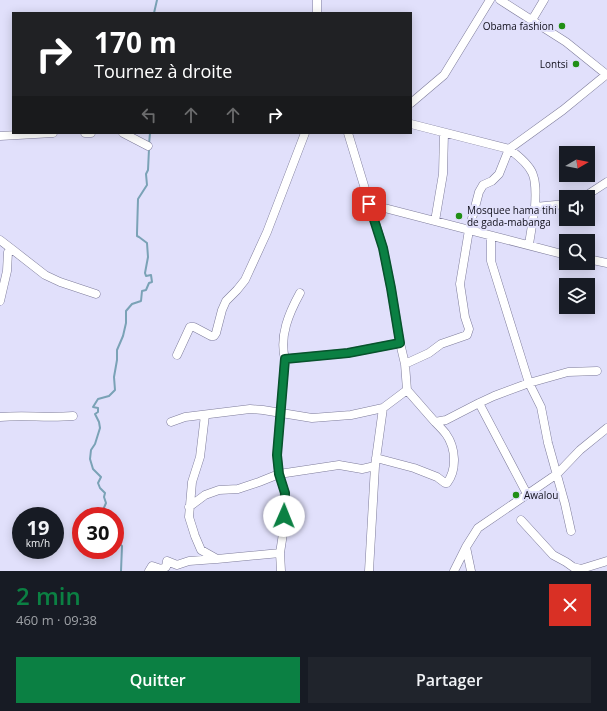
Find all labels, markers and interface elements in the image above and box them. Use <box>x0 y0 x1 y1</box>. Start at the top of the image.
place label: Obama fashion <box>483 19 554 33</box>
marker: Obama fashion <box>557 21 567 31</box>
text: 170 m <box>94 23 177 61</box>
icon: right <box>28 28 80 80</box>
place label: Lontsi <box>540 57 568 71</box>
text: Tournez à droite <box>94 59 232 83</box>
marker: Lontsi <box>571 59 581 69</box>
icon: left <box>138 104 160 126</box>
icon: ahead <box>180 104 202 126</box>
icon: ahead <box>222 104 244 126</box>
icon: right <box>264 104 286 126</box>
north arrow <box>559 146 595 182</box>
map controls <box>559 146 595 314</box>
pin <box>352 187 386 221</box>
button: sound <box>559 190 595 226</box>
icon: arrive <box>358 193 380 215</box>
place label: Mosquee hama tihi de gada-mabanga <box>467 203 557 229</box>
marker: Mosquee hama tihi de gada-mabanga <box>454 211 464 221</box>
button: search <box>559 234 595 270</box>
button: layers <box>559 278 595 314</box>
place label: Awalou <box>524 488 558 502</box>
marker: Awalou <box>511 490 521 500</box>
position arrow <box>263 495 305 537</box>
speed limit sign: 30 <box>72 507 124 559</box>
text: 19 <box>27 514 49 541</box>
text: km/h <box>26 536 50 550</box>
text: 2 min <box>16 579 81 612</box>
button: close <box>549 584 591 626</box>
text: 460 m · 09:38 <box>16 611 97 629</box>
button: Quitter <box>16 657 300 703</box>
button: Partager <box>308 657 591 703</box>

